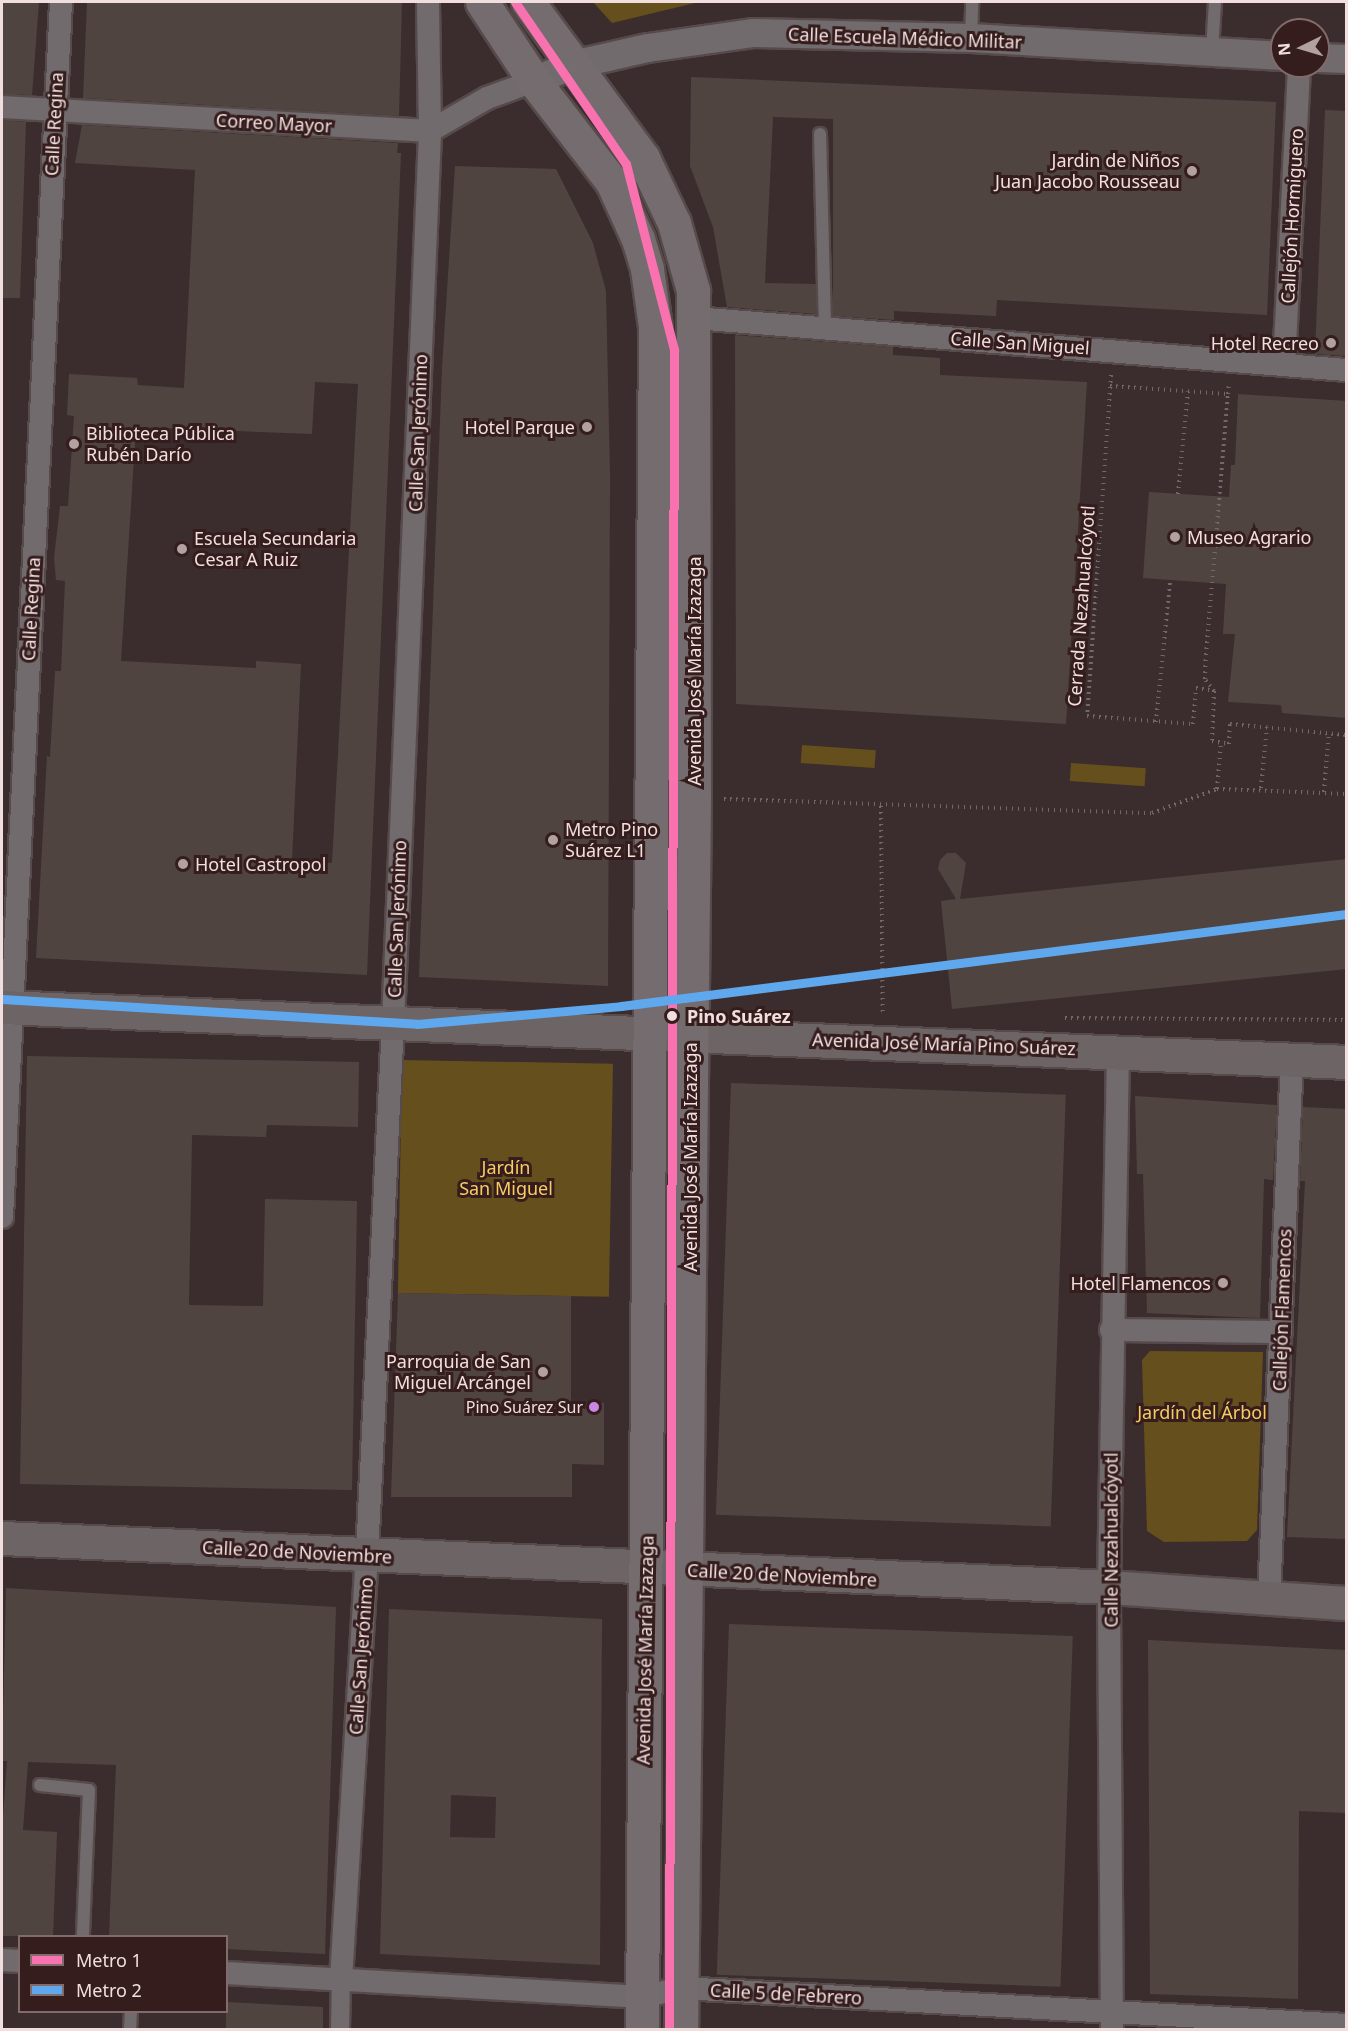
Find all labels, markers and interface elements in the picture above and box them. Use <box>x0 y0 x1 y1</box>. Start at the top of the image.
north arrow <box>1270 18 1330 78</box>
street label: Calle Escuela Médico Militar <box>788 23 1022 53</box>
text: N <box>1273 42 1296 57</box>
street label: Calle Regina <box>40 72 68 176</box>
street label: Correo Mayor <box>215 109 333 137</box>
street label: Callejón Hormiguero <box>1277 128 1307 304</box>
place label: Jardin de Niños Juan Jacobo Rousseau <box>995 150 1180 192</box>
marker: Jardin de Niños Juan Jacobo Rousseau <box>1185 164 1199 178</box>
street label: Calle San Miguel <box>950 327 1090 359</box>
place label: Hotel Recreo <box>1211 332 1319 354</box>
marker: Hotel Recreo <box>1324 336 1338 350</box>
street label: Calle San Jerónimo <box>404 354 432 512</box>
place label: Hotel Parque <box>464 416 575 438</box>
marker: Hotel Parque <box>580 420 594 434</box>
place label: Biblioteca Pública Rubén Darío <box>86 423 235 466</box>
marker: Biblioteca Pública Rubén Darío <box>67 437 81 451</box>
street label: Cerrada Nezahualcóyotl <box>1063 505 1099 707</box>
place label: Museo Agrario <box>1187 526 1312 548</box>
place label: Escuela Secundaria Cesar A Ruiz <box>194 528 356 570</box>
marker: Museo Agrario <box>1168 530 1182 544</box>
marker: Escuela Secundaria Cesar A Ruiz <box>175 542 189 556</box>
street label: Avenida José María Izazaga <box>683 556 705 786</box>
street label: Calle Regina <box>17 557 45 661</box>
place label: Metro Pino Suárez L1 <box>565 819 658 862</box>
marker: Metro Pino Suárez L1 <box>546 833 560 847</box>
street label: Calle San Jerónimo <box>383 840 411 998</box>
place label: Hotel Castropol <box>195 853 326 875</box>
marker: Hotel Castropol <box>176 857 190 871</box>
place label: Pino Suárez <box>687 1005 791 1027</box>
marker: Pino Suárez <box>662 1006 682 1026</box>
street label: Avenida José María Pino Suárez <box>812 1029 1076 1059</box>
street label: Avenida José María Izazaga <box>679 1042 701 1272</box>
park label: Jardín San Miguel <box>459 1157 553 1200</box>
street label: Callejón Flamencos <box>1268 1228 1296 1392</box>
place label: Hotel Flamencos <box>1070 1272 1211 1294</box>
marker: Hotel Flamencos <box>1216 1276 1230 1290</box>
place label: Parroquia de San Miguel Arcángel <box>386 1351 531 1394</box>
marker: Parroquia de San Miguel Arcángel <box>536 1365 550 1379</box>
place label: Pino Suárez Sur <box>466 1397 583 1417</box>
marker: Pino Suárez Sur <box>588 1401 600 1413</box>
park label: Jardín del Árbol <box>1137 1401 1267 1423</box>
street label: Calle Nezahualcóyotl <box>1100 1452 1122 1628</box>
street label: Avenida José María Izazaga <box>632 1535 658 1765</box>
street label: Calle 20 de Noviembre <box>202 1536 392 1568</box>
street label: Calle 20 de Noviembre <box>687 1559 877 1591</box>
street label: Calle San Jerónimo <box>345 1576 377 1736</box>
legend <box>18 1935 228 2013</box>
text: Metro 1 <box>76 1948 142 1972</box>
text: Metro 2 <box>76 1978 142 2002</box>
street label: Calle 5 de Febrero <box>709 1979 863 2009</box>

